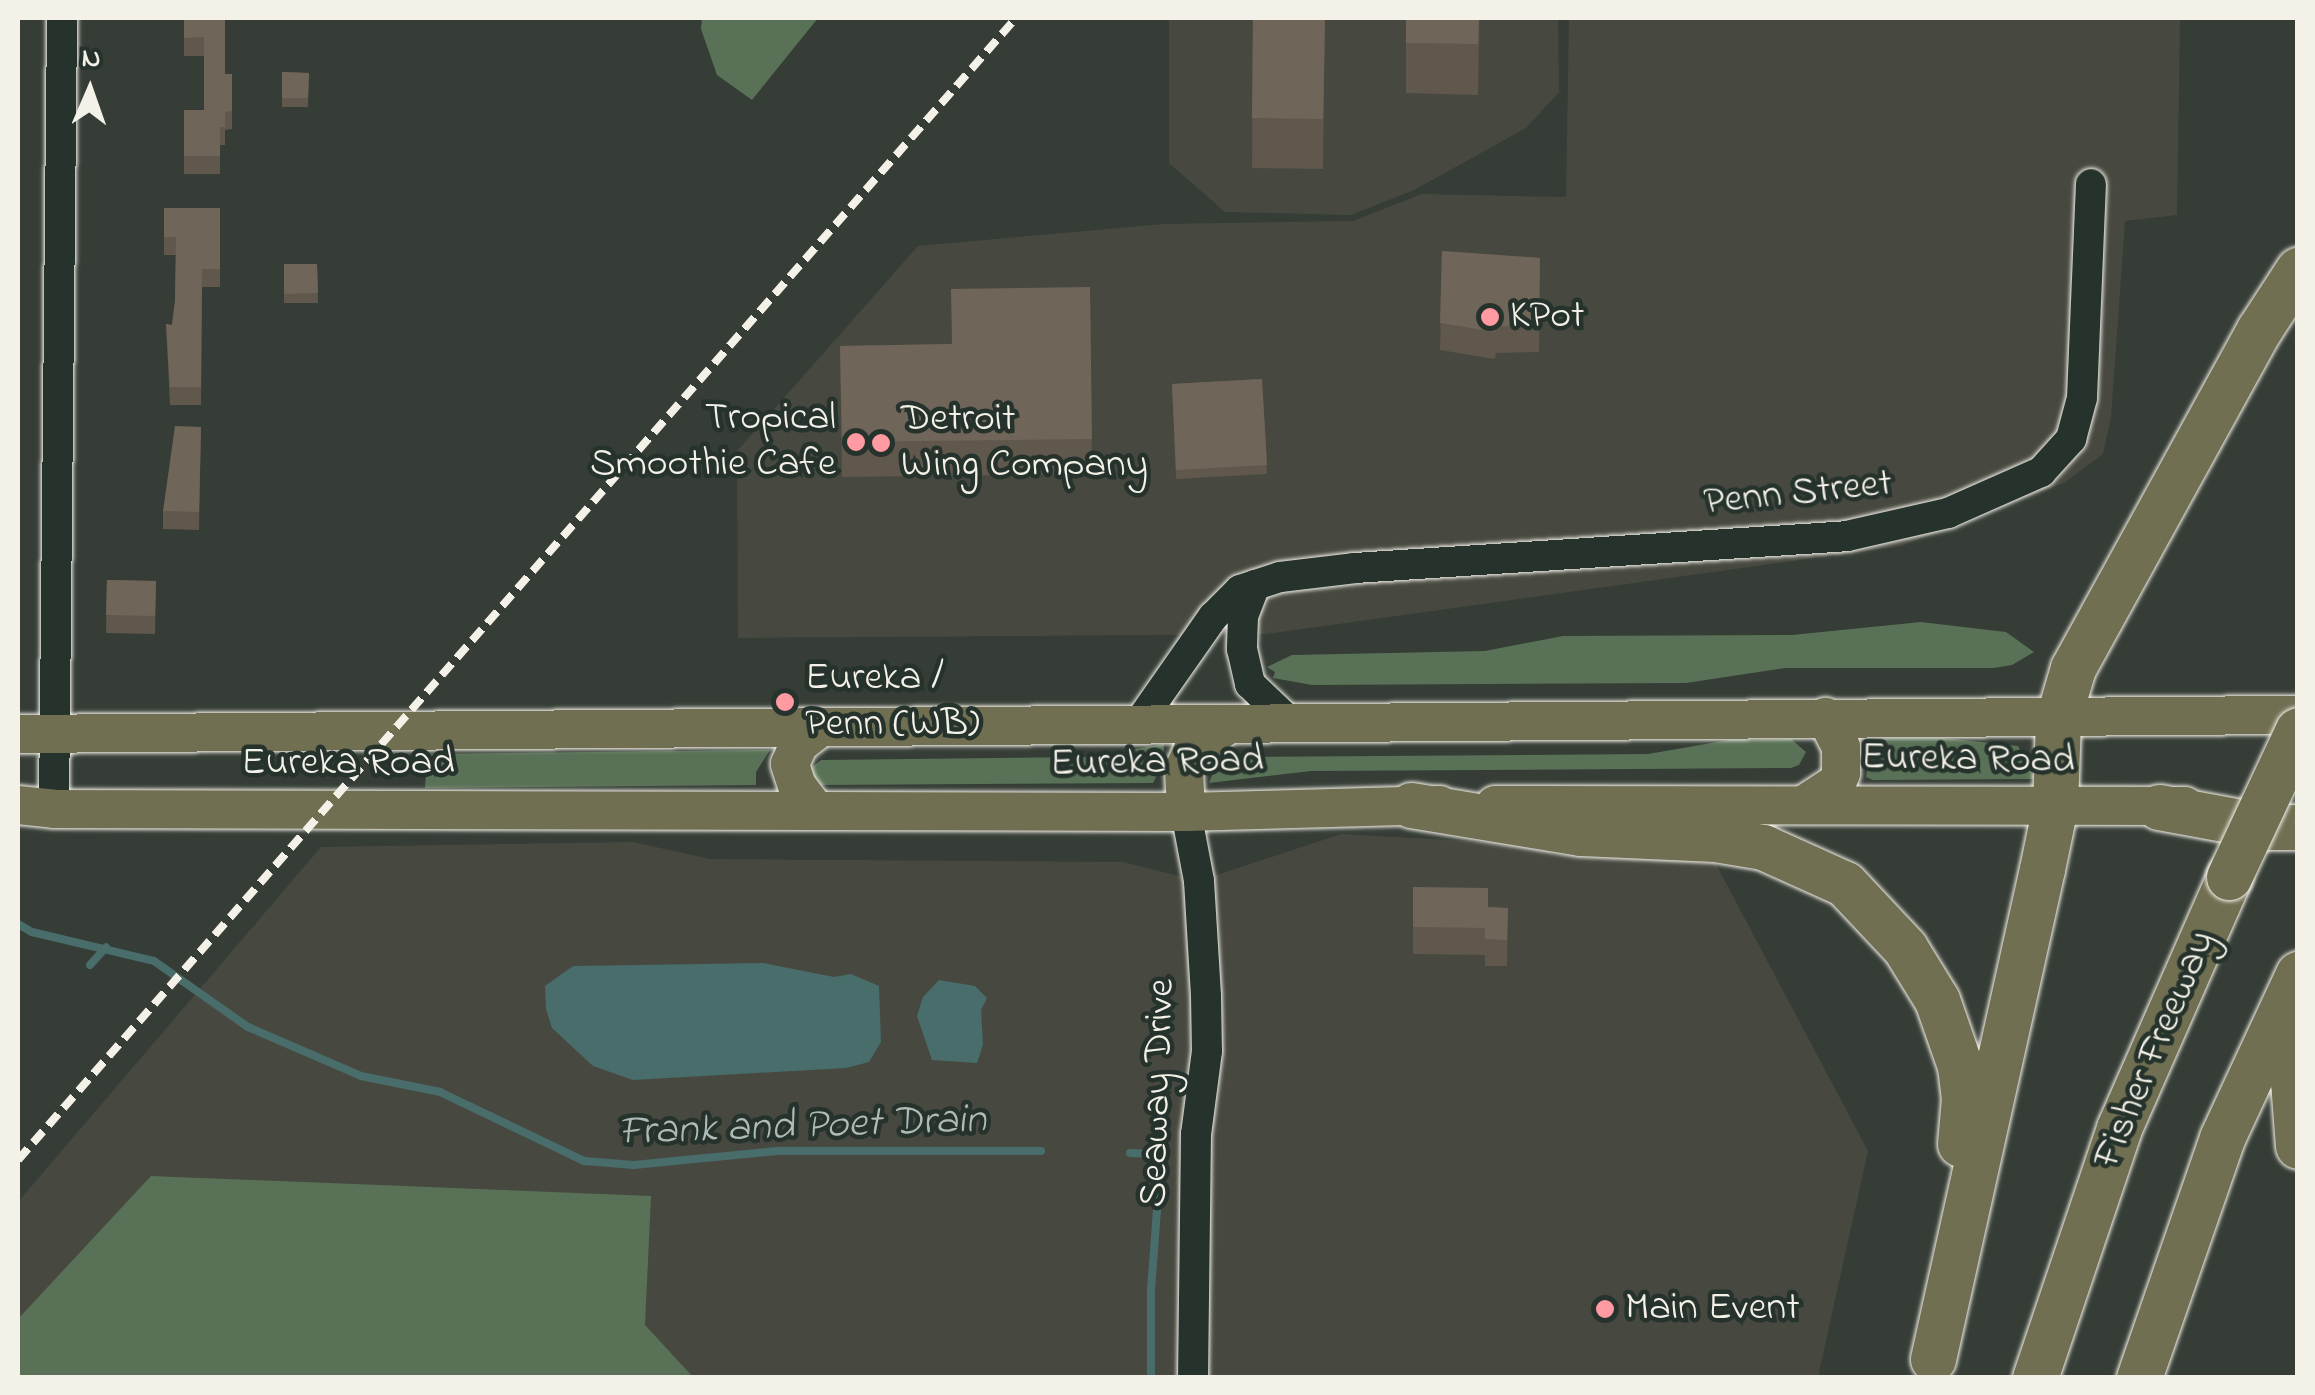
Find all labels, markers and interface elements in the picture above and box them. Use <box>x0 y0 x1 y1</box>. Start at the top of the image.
text: N <box>81 39 101 80</box>
north arrow <box>40 40 140 140</box>
place label: KPot <box>1510 293 1584 341</box>
marker: KPot <box>1479 306 1501 328</box>
place label: Tropical Smoothie Cafe <box>590 395 836 489</box>
place label: Detroit Wing Company <box>901 396 1148 490</box>
marker: Tropical Smoothie Cafe <box>845 431 867 453</box>
marker: Detroit Wing Company <box>870 432 892 454</box>
street label: Penn Street <box>1702 460 1894 528</box>
place label: Eureka / Penn (WB) <box>805 655 980 749</box>
marker: Eureka / Penn (WB) <box>774 691 796 713</box>
street label: Eureka Road <box>1861 734 2075 786</box>
street label: Eureka Road <box>1050 737 1264 789</box>
street label: Eureka Road <box>241 740 455 788</box>
street label: Fisher Freeway <box>2084 924 2228 1176</box>
street label: Seaway Drive <box>1131 978 1187 1208</box>
water label: Frank and Poet Drain <box>617 1095 987 1159</box>
place label: Main Event <box>1625 1285 1800 1333</box>
marker: Main Event <box>1594 1298 1616 1320</box>

